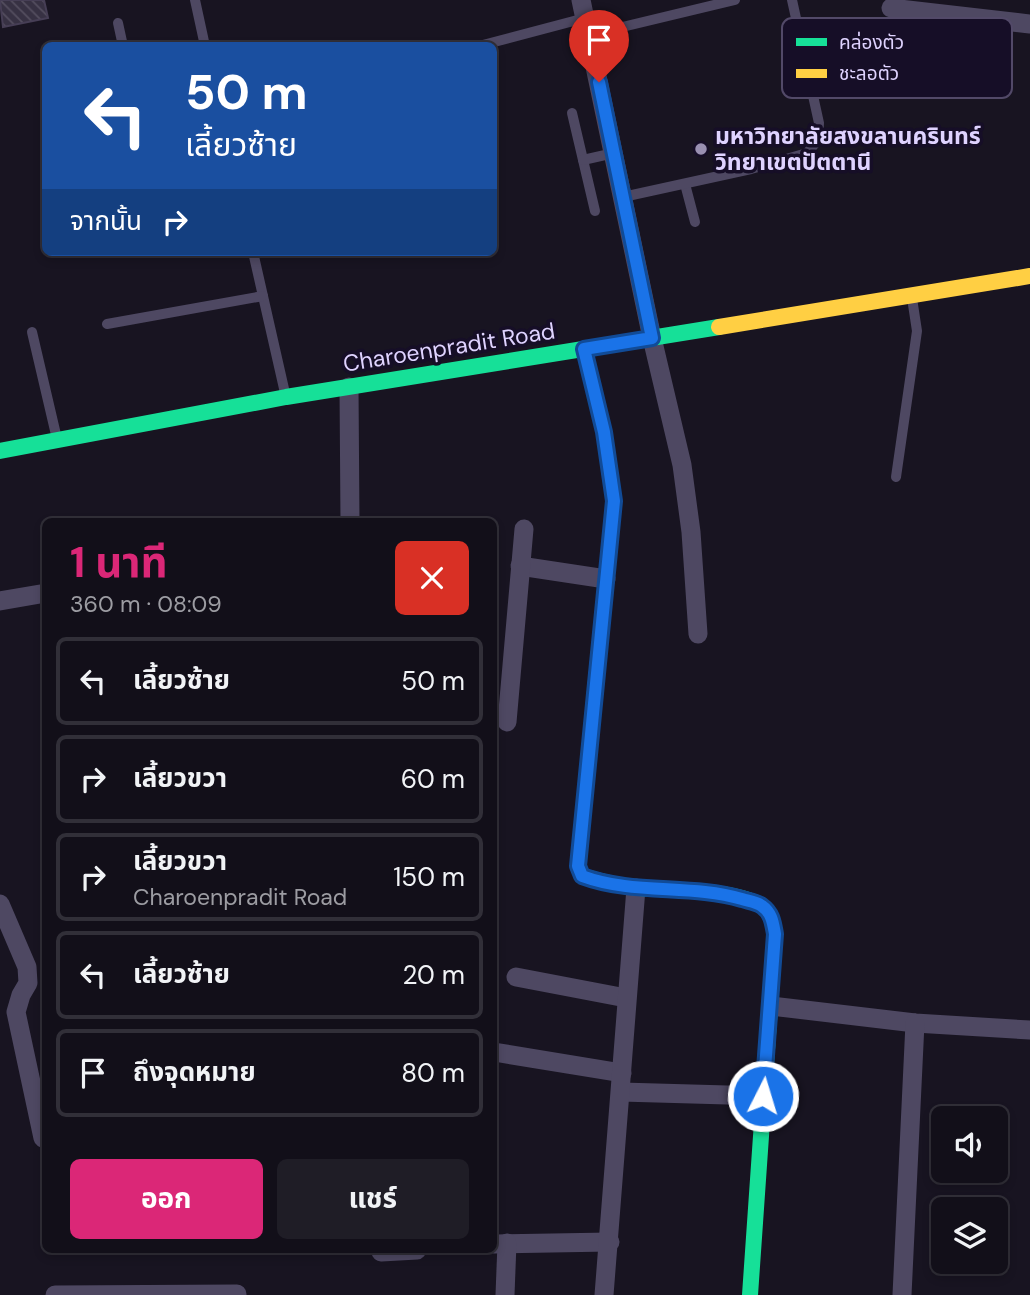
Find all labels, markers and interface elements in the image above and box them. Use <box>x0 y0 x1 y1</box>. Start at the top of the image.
pin <box>569 10 629 82</box>
legend <box>782 18 1012 98</box>
icon: arrive <box>580 21 618 59</box>
text: คล่องตัว <box>839 30 904 55</box>
text: 50 m <box>185 60 308 124</box>
text: ชะลอตัว <box>839 61 899 86</box>
icon: left <box>70 70 161 161</box>
place label: มหาวิทยาลัยสงขลานครินทร์ วิทยาเขตปัตตานี <box>714 121 981 177</box>
text: เลี้ยวซ้าย <box>185 124 297 166</box>
marker: มหาวิทยาลัยสงขลานครินทร์ วิทยาเขตปัตตานี <box>693 141 709 157</box>
icon: right <box>156 203 194 241</box>
text: จากนั้น <box>70 204 142 238</box>
street label: Charoenpradit Road <box>341 315 557 379</box>
text: 1 นาที <box>70 535 168 590</box>
button: close <box>395 541 469 615</box>
text: 360 m · 08:09 <box>70 589 222 619</box>
icon: left <box>74 662 112 700</box>
text: เลี้ยวซ้าย <box>133 663 230 697</box>
text: 50 m <box>401 664 465 698</box>
icon: right <box>74 760 112 798</box>
text: เลี้ยวขวา <box>133 761 227 795</box>
text: 60 m <box>401 762 465 796</box>
text: เลี้ยวขวา <box>133 844 227 878</box>
icon: right <box>74 858 112 896</box>
text: 150 m <box>393 860 465 894</box>
text: Charoenpradit Road <box>133 882 347 912</box>
icon: left <box>74 956 112 994</box>
text: เลี้ยวซ้าย <box>133 957 230 991</box>
text: 20 m <box>402 958 465 992</box>
icon: arrive <box>74 1054 112 1092</box>
text: ถึงจุดหมาย <box>133 1055 256 1089</box>
text: 80 m <box>401 1056 465 1090</box>
position arrow <box>726 1059 800 1133</box>
map controls <box>931 1106 1008 1274</box>
button: sound <box>931 1106 1008 1183</box>
button: ออก <box>70 1159 263 1239</box>
button: แชร์ <box>277 1159 469 1239</box>
button: layers <box>931 1197 1008 1274</box>

